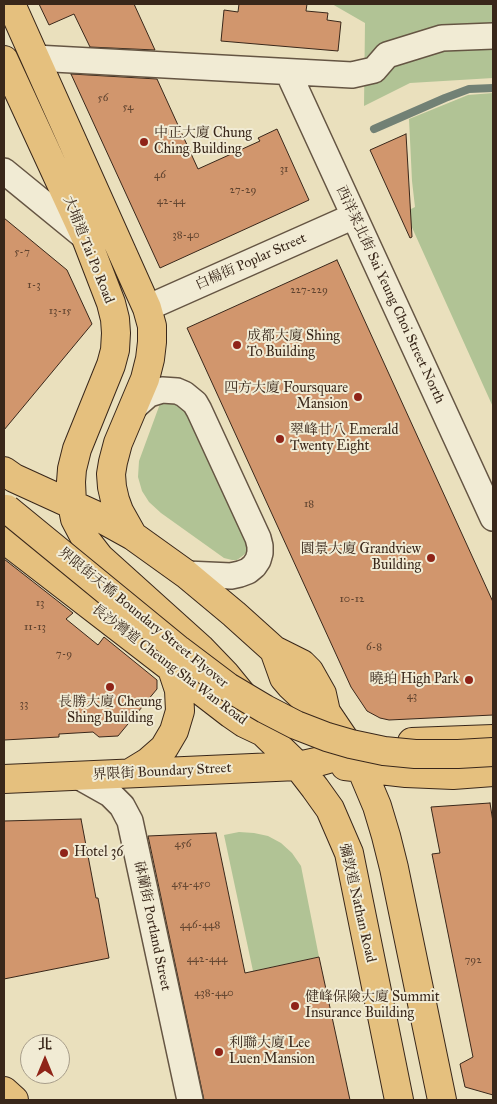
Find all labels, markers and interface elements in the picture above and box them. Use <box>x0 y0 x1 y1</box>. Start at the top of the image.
house number: 56 <box>98 91 108 105</box>
house number: 54 <box>123 100 133 114</box>
place label: 中正大廈 Chung Ching Building <box>154 126 252 158</box>
marker: 中正大廈 Chung Ching Building <box>138 136 150 148</box>
house number: 31 <box>280 162 288 176</box>
house number: 46 <box>154 168 166 182</box>
house number: 27-29 <box>230 183 256 197</box>
street label: 西洋菜北街 Sai Yeung Choi Street North <box>332 184 448 406</box>
street label: 大埔道 Tai Po Road <box>59 194 117 306</box>
house number: 42-44 <box>157 194 185 208</box>
house number: 38-40 <box>172 228 200 242</box>
street label: 白楊街 Poplar Street <box>193 230 309 294</box>
house number: 5-7 <box>14 245 30 259</box>
house number: 1-3 <box>27 278 41 292</box>
house number: 227-229 <box>290 283 328 297</box>
house number: 13-15 <box>49 304 71 318</box>
place label: 成都大廈 Shing To Building <box>247 329 340 362</box>
marker: 成都大廈 Shing To Building <box>231 339 243 351</box>
place label: 四方大廈 Foursquare Mansion <box>224 381 348 414</box>
marker: 四方大廈 Foursquare Mansion <box>352 391 364 403</box>
place label: 翠峰廿八 Emerald Twenty Eight <box>290 423 399 456</box>
marker: 翠峰廿八 Emerald Twenty Eight <box>274 433 286 445</box>
house number: 18 <box>304 497 314 511</box>
place label: 園景大廈 Grandview Building <box>300 542 421 574</box>
street label: 界限街天橋 Boundary Street Flyover <box>55 544 231 692</box>
marker: 園景大廈 Grandview Building <box>425 552 437 564</box>
house number: 10-12 <box>340 592 364 606</box>
house number: 13 <box>36 596 44 610</box>
street label: 長沙灣道 Cheung Sha Wan Road <box>88 601 250 729</box>
house number: 11-13 <box>24 620 46 634</box>
house number: 6-8 <box>366 640 382 654</box>
house number: 7-9 <box>56 647 72 661</box>
place label: 曉珀 High Park <box>369 672 459 688</box>
marker: 曉珀 High Park <box>463 674 475 686</box>
marker: 長勝大廈 Cheung Shing Building <box>104 681 116 693</box>
house number: 43 <box>407 689 417 703</box>
place label: 長勝大廈 Cheung Shing Building <box>58 695 162 728</box>
house number: 33 <box>20 697 28 711</box>
street label: 界限街 Boundary Street <box>92 760 232 784</box>
house number: 456 <box>175 837 191 851</box>
street label: 彌敦道 Nathan Road <box>335 842 379 964</box>
place label: Hotel 36 <box>74 845 123 861</box>
marker: Hotel 36 <box>58 847 70 859</box>
street label: 砵蘭街 Portland Street <box>130 860 174 992</box>
house number: 454-450 <box>171 877 211 891</box>
house number: 446-448 <box>180 918 220 932</box>
house number: 442-444 <box>187 952 227 966</box>
house number: 792 <box>464 953 482 967</box>
house number: 438-440 <box>194 986 234 1000</box>
place label: 健峰保險大廈 Summit Insurance Building <box>305 990 440 1022</box>
marker: 健峰保險大廈 Summit Insurance Building <box>289 1000 301 1012</box>
north arrow <box>20 1034 70 1084</box>
text: 北 <box>38 1036 52 1053</box>
place label: 利聯大廈 Lee Luen Mansion <box>229 1036 315 1068</box>
marker: 利聯大廈 Lee Luen Mansion <box>213 1046 225 1058</box>

